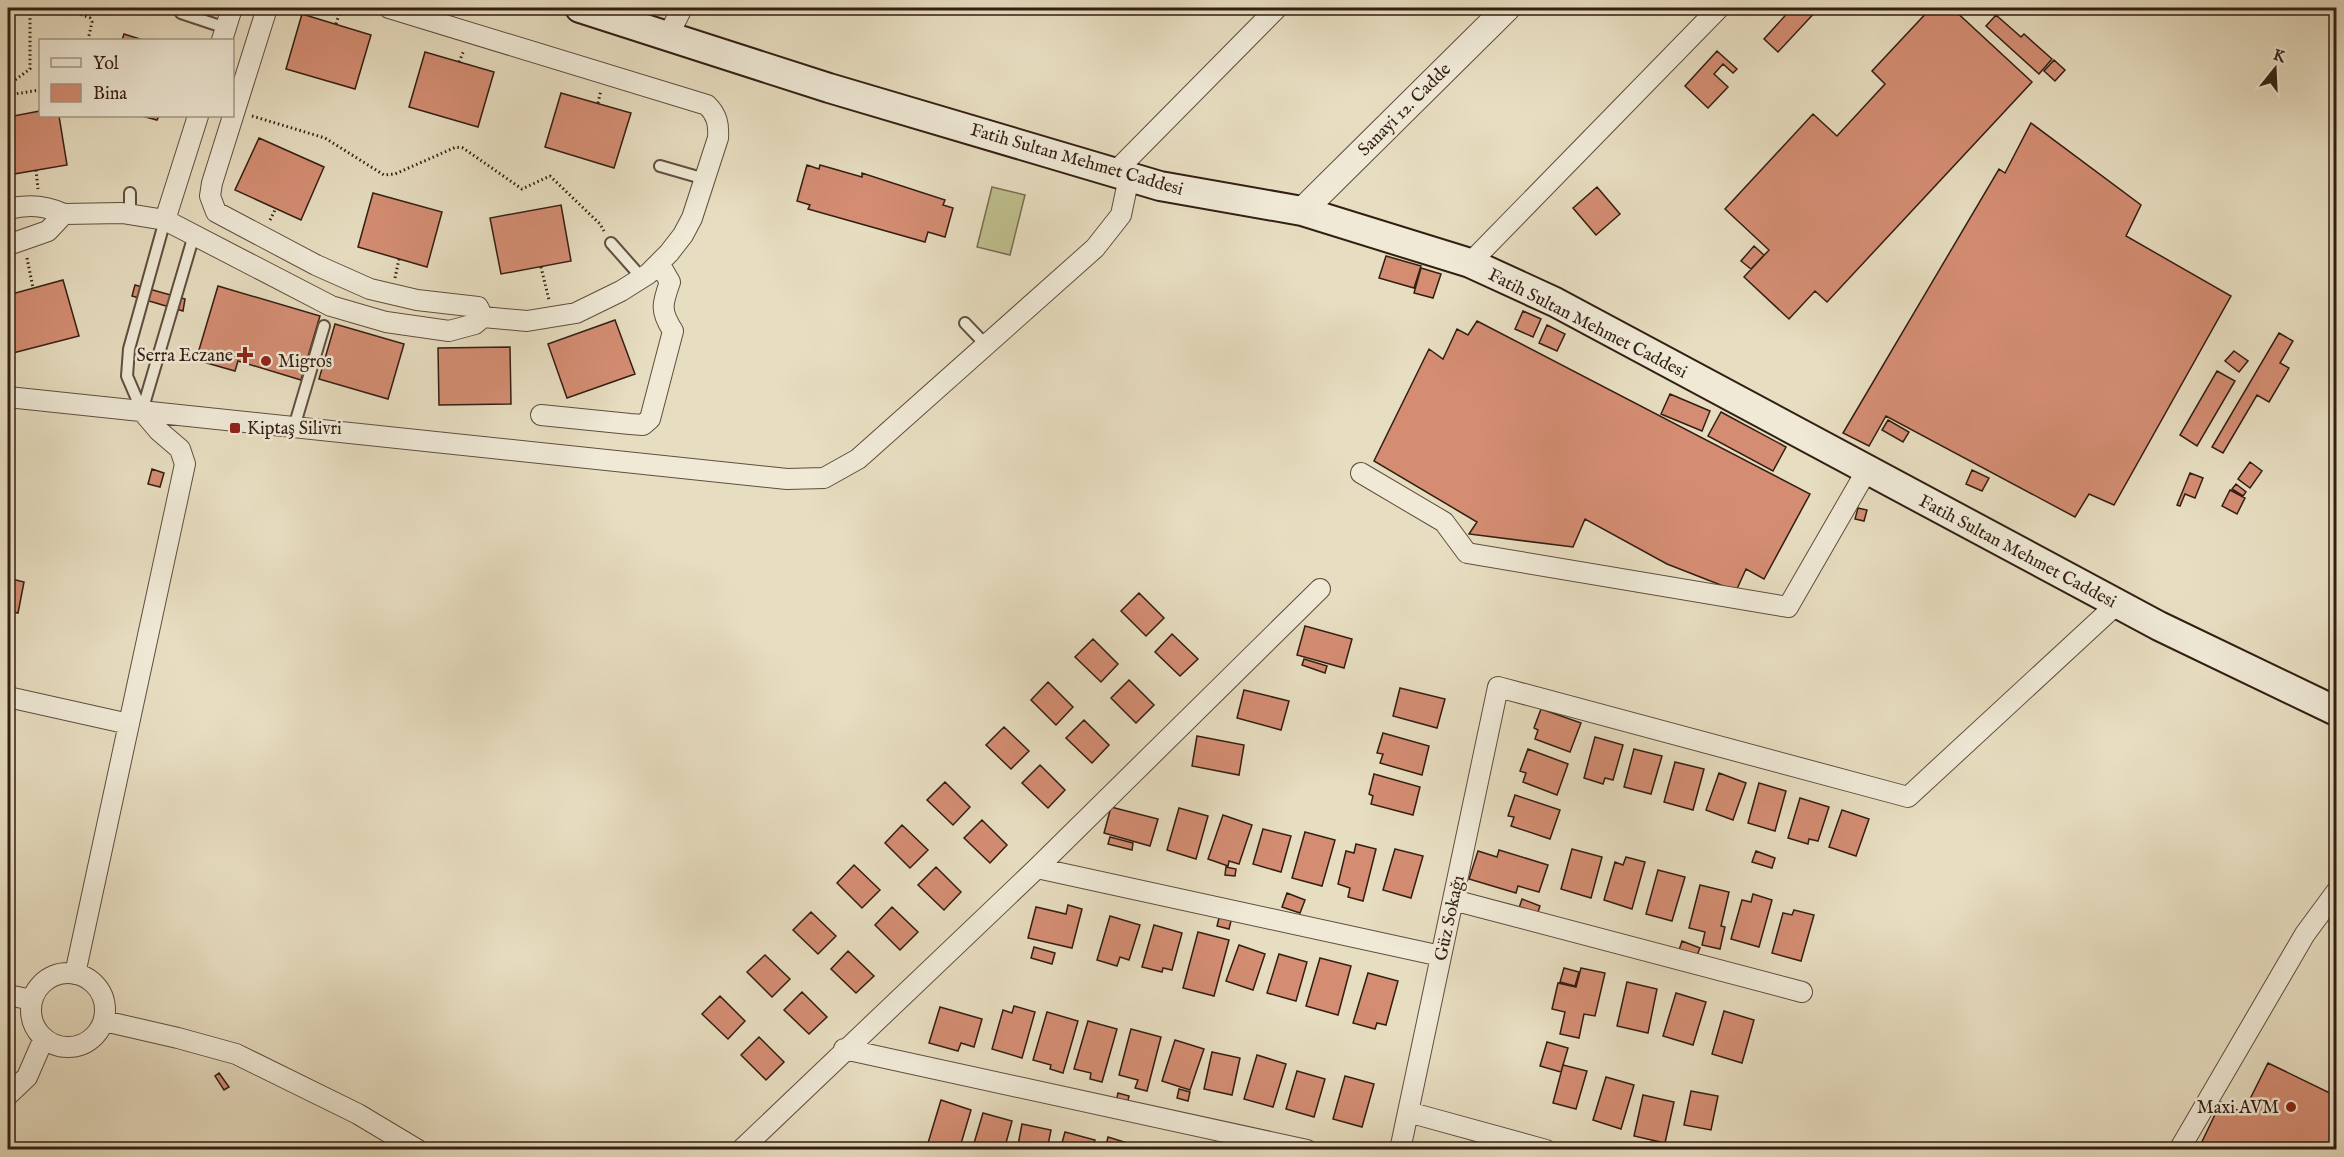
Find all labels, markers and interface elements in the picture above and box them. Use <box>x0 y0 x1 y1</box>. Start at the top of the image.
legend <box>39 39 234 117</box>
north arrow <box>2245 39 2305 99</box>
text: K <box>2270 45 2289 68</box>
text: Yol <box>93 53 119 76</box>
street label: Sanayi 12. Cadde <box>1353 58 1457 162</box>
text: Bina <box>93 83 127 106</box>
street label: Fatih Sultan Mehmet Caddesi <box>967 119 1186 202</box>
street label: Fatih Sultan Mehmet Caddesi <box>1484 264 1691 385</box>
place label: Serra Eczane <box>136 345 233 368</box>
marker: Serra Eczane <box>238 348 252 362</box>
place label: Migros <box>278 351 332 374</box>
marker: Migros <box>259 354 273 368</box>
place label: Kiptaş Silivri <box>247 418 342 441</box>
marker: Kiptaş Silivri <box>228 421 242 435</box>
street label: Fatih Sultan Mehmet Caddesi <box>1915 490 2120 614</box>
street label: Güz Sokağı <box>1430 873 1471 963</box>
place label: Maxi AVM <box>2197 1097 2279 1120</box>
marker: Maxi AVM <box>2284 1100 2298 1114</box>

